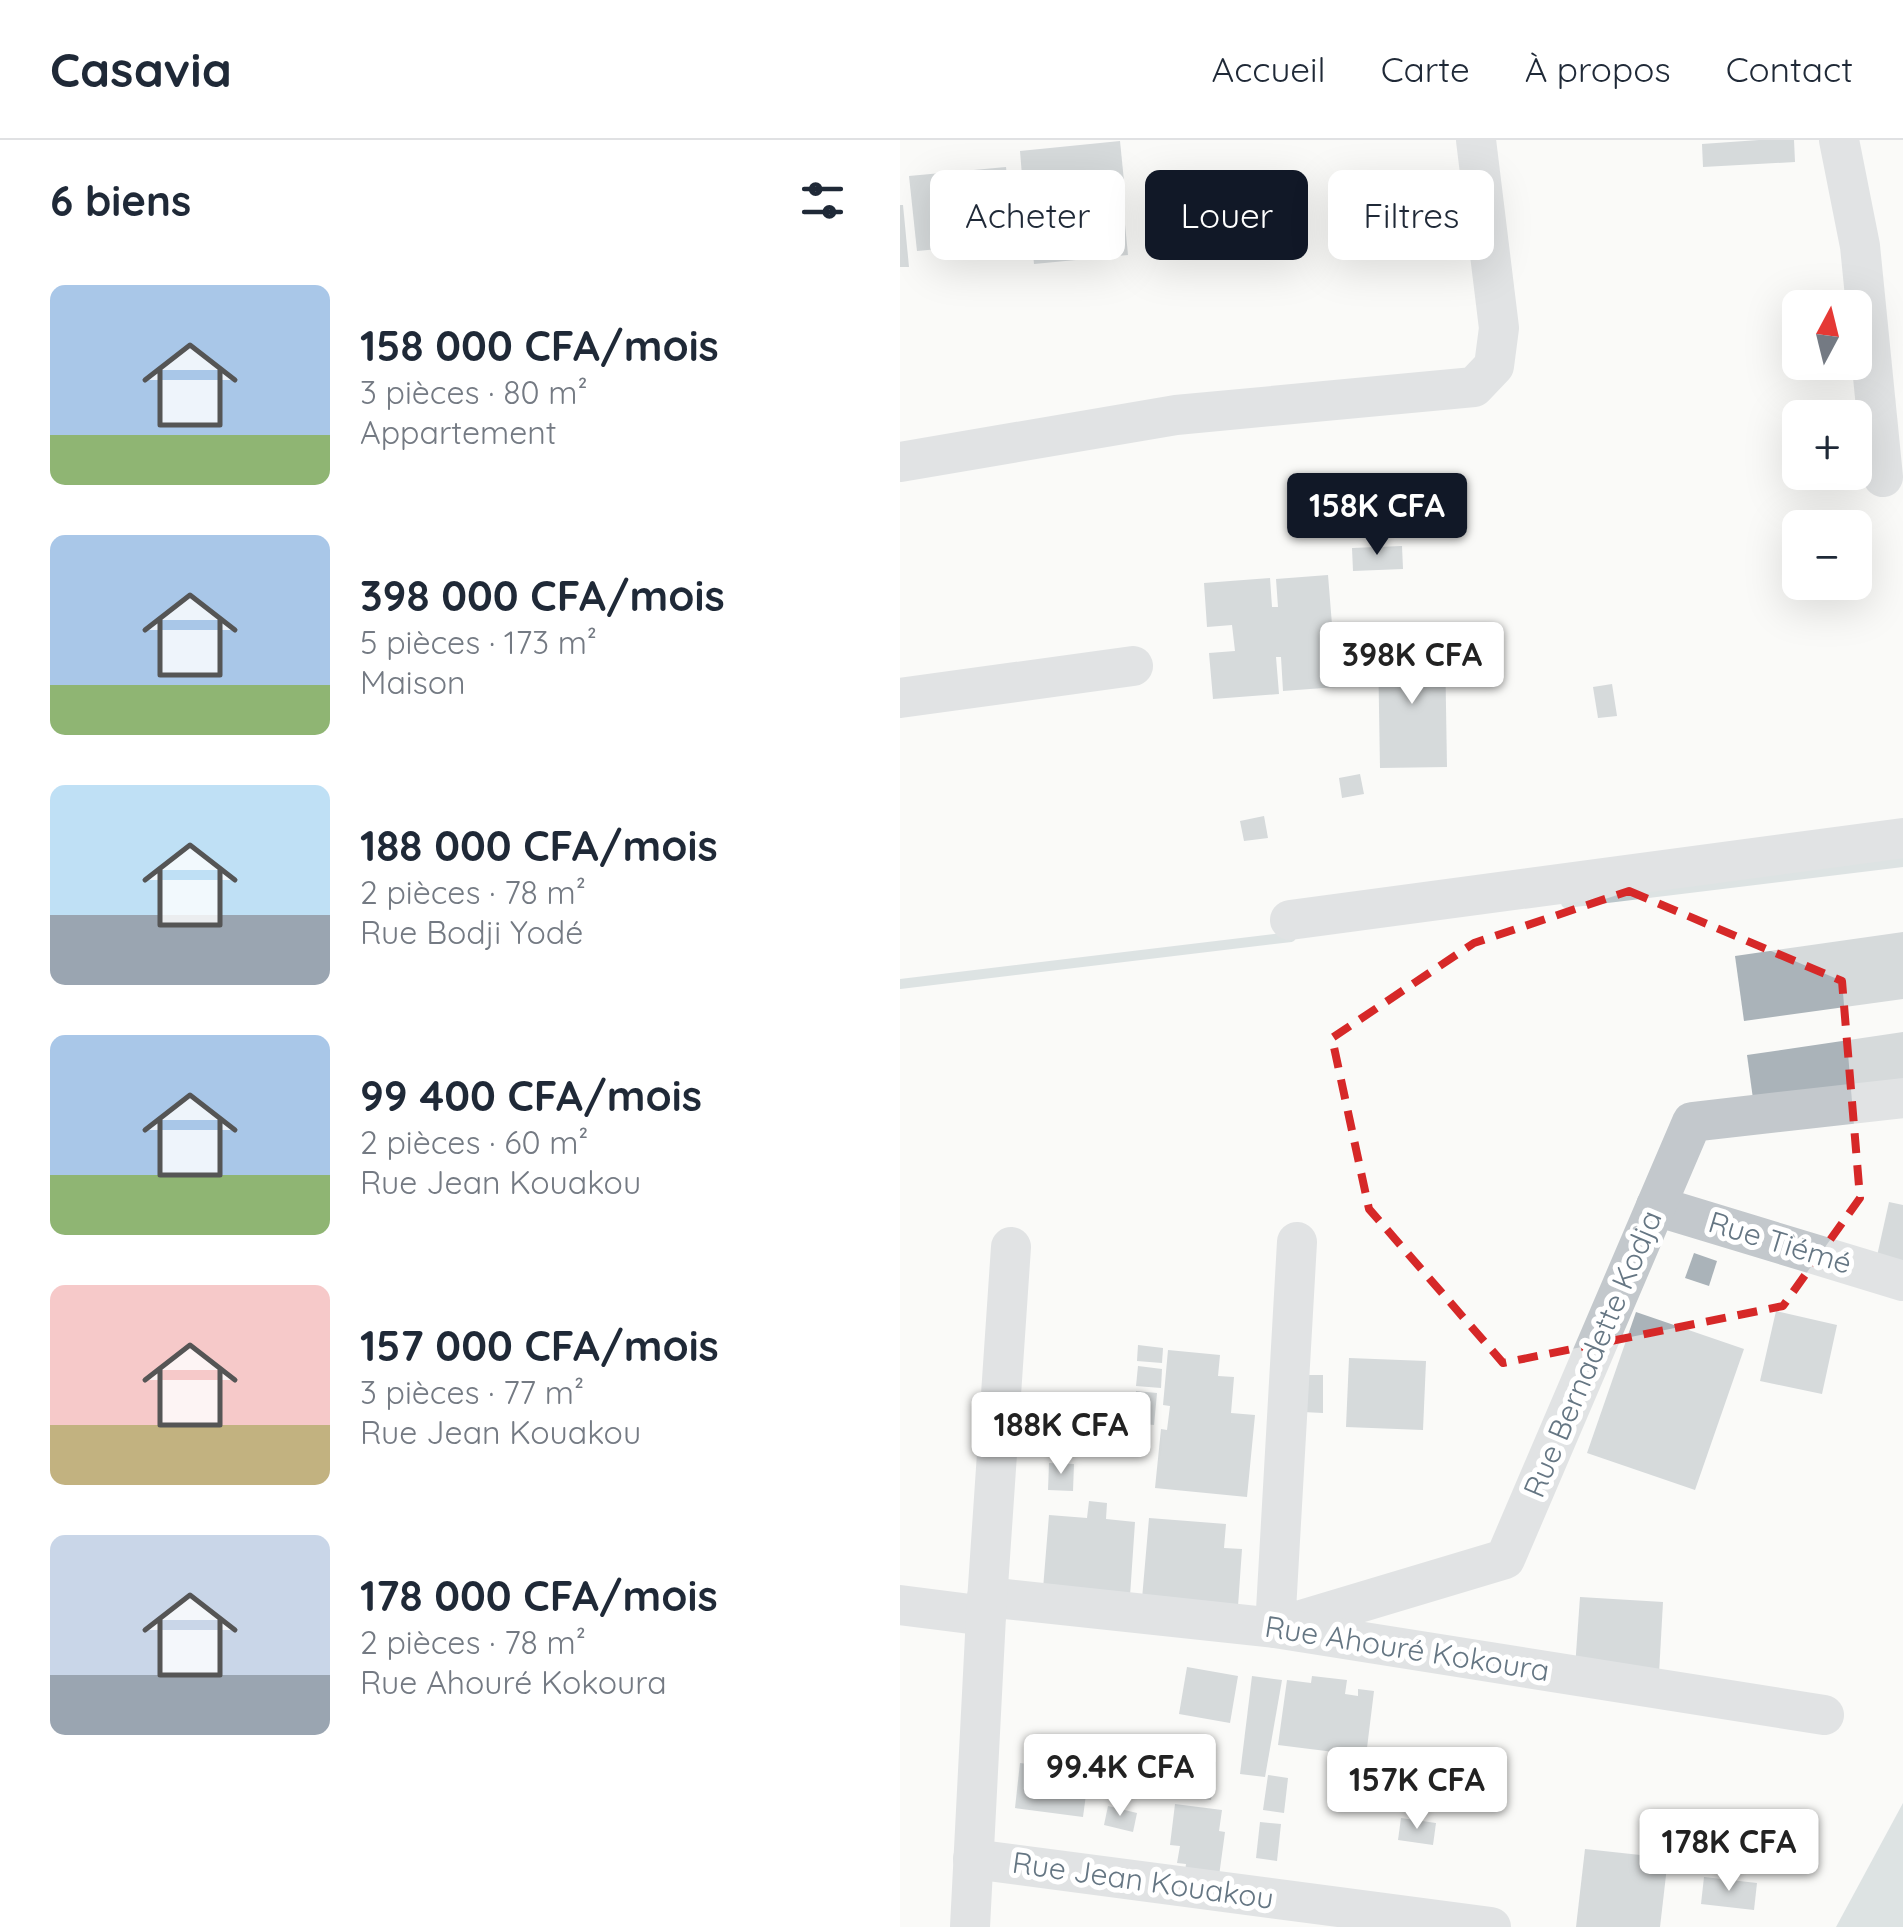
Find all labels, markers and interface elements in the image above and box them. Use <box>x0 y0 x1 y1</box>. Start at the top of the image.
text: Casavia <box>50 39 232 99</box>
text: Accueil <box>1212 47 1326 91</box>
text: Carte <box>1381 47 1470 91</box>
text: À propos <box>1525 47 1671 91</box>
text: Contact <box>1726 47 1853 91</box>
chip: Acheter <box>930 170 1125 260</box>
chip: Louer <box>1145 170 1308 260</box>
chip: Filtres <box>1328 170 1494 260</box>
icon: filters <box>795 173 850 228</box>
text: 6 biens <box>50 174 191 227</box>
north arrow <box>1782 290 1872 380</box>
map controls <box>1782 290 1872 600</box>
text: 158 000 CFA/mois <box>360 319 719 372</box>
icon: home <box>130 325 250 445</box>
text: 3 pièces · 80 m² <box>360 372 588 412</box>
button: + <box>1782 400 1872 490</box>
text: Appartement <box>360 412 557 452</box>
pin: 158K CFA <box>1274 473 1480 558</box>
text: 158K CFA <box>1309 485 1445 525</box>
button: − <box>1782 510 1872 600</box>
text: 398 000 CFA/mois <box>360 569 725 622</box>
icon: home <box>130 575 250 695</box>
text: 5 pièces · 173 m² <box>360 622 597 662</box>
pin: 398K CFA <box>1309 622 1515 707</box>
text: 398K CFA <box>1342 634 1482 674</box>
text: Maison <box>360 662 466 702</box>
text: 188 000 CFA/mois <box>360 819 718 872</box>
icon: home <box>130 825 250 945</box>
text: 2 pièces · 78 m² <box>360 872 586 912</box>
text: Rue Bodji Yodé <box>360 912 583 952</box>
text: 99 400 CFA/mois <box>360 1069 702 1122</box>
icon: home <box>130 1075 250 1195</box>
text: 2 pièces · 60 m² <box>360 1122 588 1162</box>
text: Rue Jean Kouakou <box>360 1162 641 1202</box>
street label: Rue Tiémé <box>1704 1202 1857 1282</box>
street label: Rue Bernadette Kodja <box>1514 1204 1670 1503</box>
text: 157 000 CFA/mois <box>360 1319 719 1372</box>
icon: home <box>130 1325 250 1445</box>
text: 3 pièces · 77 m² <box>360 1372 584 1412</box>
pin: 188K CFA <box>958 1392 1164 1477</box>
text: 188K CFA <box>994 1404 1128 1444</box>
text: Rue Jean Kouakou <box>360 1412 641 1452</box>
text: 178 000 CFA/mois <box>360 1569 718 1622</box>
icon: home <box>130 1575 250 1695</box>
street label: Rue Ahouré Kokoura <box>1262 1607 1552 1689</box>
text: 2 pièces · 78 m² <box>360 1622 586 1662</box>
text: Rue Ahouré Kokoura <box>360 1662 667 1702</box>
pin: 99.4K CFA <box>1006 1734 1234 1819</box>
text: 99.4K CFA <box>1046 1746 1194 1786</box>
pin: 157K CFA <box>1314 1747 1520 1832</box>
text: 157K CFA <box>1349 1759 1485 1799</box>
pin: 178K CFA <box>1626 1809 1832 1894</box>
text: 178K CFA <box>1662 1821 1796 1861</box>
street label: Rue Jean Kouakou <box>1010 1843 1276 1917</box>

